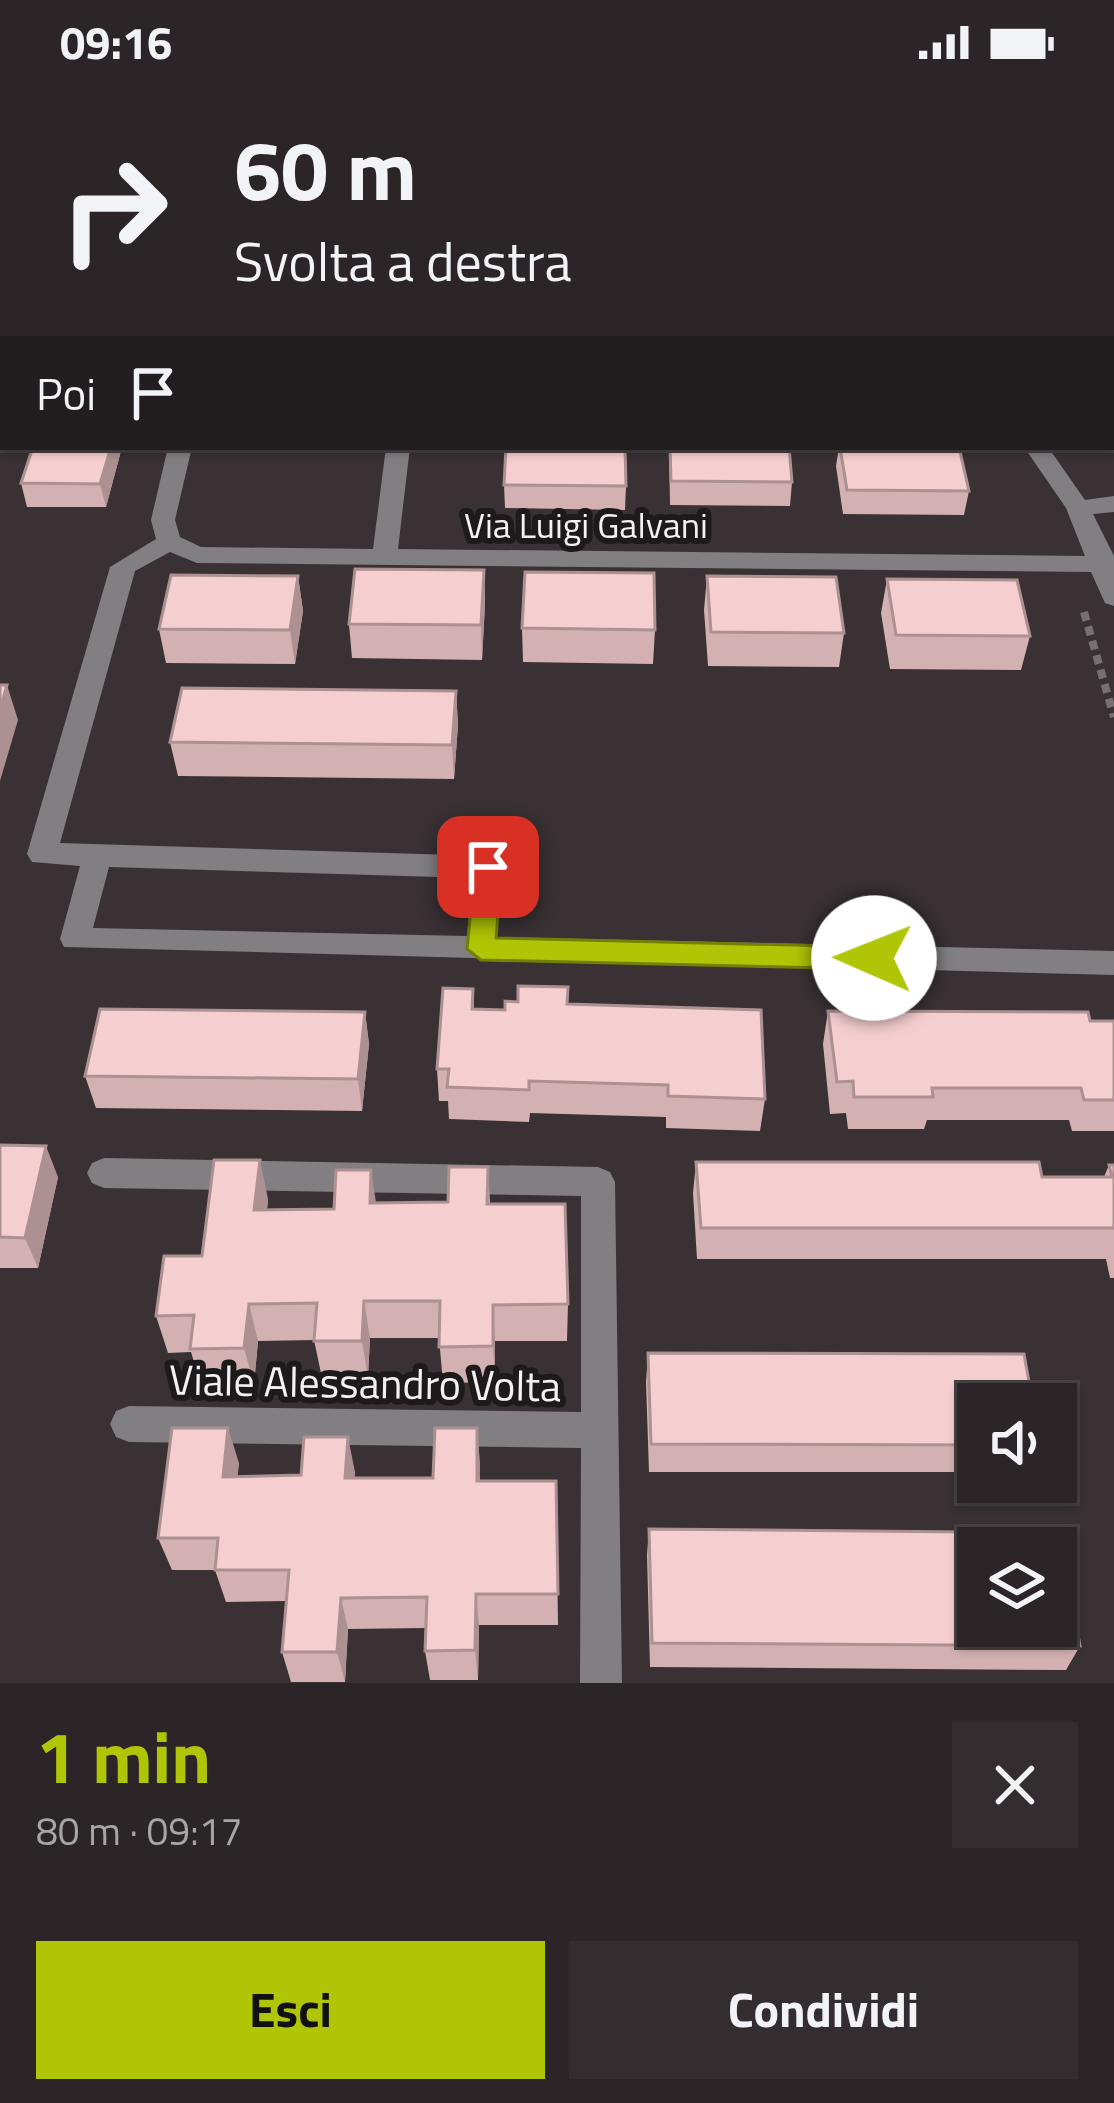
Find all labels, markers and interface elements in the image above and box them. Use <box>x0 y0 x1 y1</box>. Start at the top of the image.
text: 09:16 <box>60 8 172 76</box>
text: 60 m <box>234 105 417 233</box>
icon: right <box>36 132 192 288</box>
text: Svolta a destra <box>234 220 572 302</box>
text: Poi <box>36 359 96 427</box>
icon: arrive <box>120 360 186 426</box>
street label: Via Luigi Galvani <box>464 497 708 552</box>
pin <box>437 816 539 918</box>
icon: arrive <box>455 834 521 900</box>
position arrow <box>811 895 937 1021</box>
street label: Viale Alessandro Volta <box>168 1347 562 1417</box>
map controls <box>957 1383 1077 1647</box>
button: sound <box>957 1383 1077 1503</box>
button: layers <box>957 1527 1077 1647</box>
text: 1 min <box>36 1701 211 1811</box>
button: close <box>952 1722 1078 1848</box>
text: 80 m · 09:17 <box>36 1801 242 1860</box>
button: Esci <box>36 1941 545 2079</box>
button: Condividi <box>569 1941 1078 2079</box>

